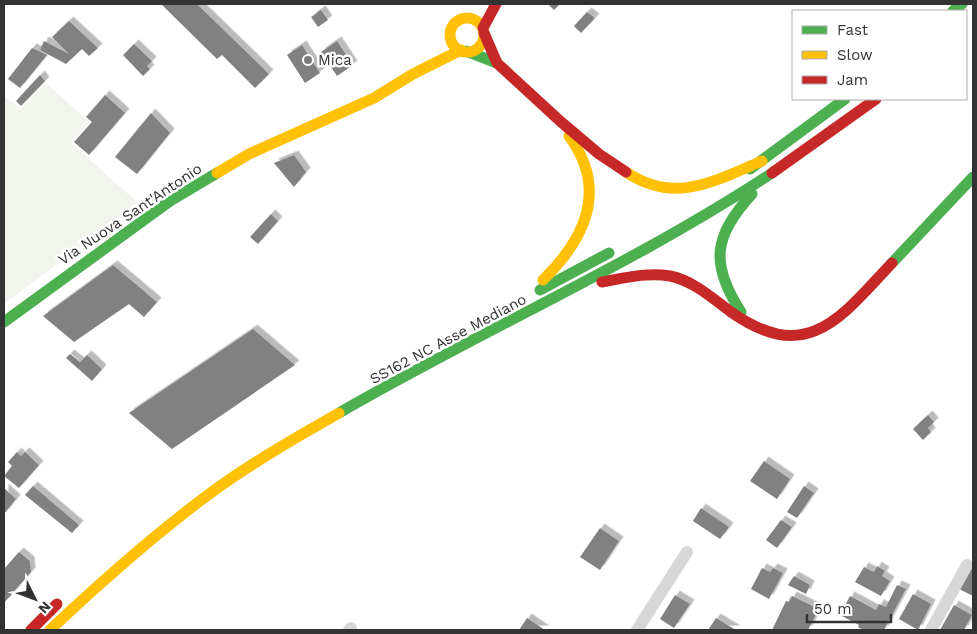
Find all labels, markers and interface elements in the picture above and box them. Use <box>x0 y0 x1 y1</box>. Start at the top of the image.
legend <box>792 10 967 100</box>
text: Fast <box>837 21 869 39</box>
text: Slow <box>837 46 873 64</box>
place label: Mica <box>318 51 352 69</box>
marker: Mica <box>302 54 314 66</box>
text: Jam <box>837 71 868 89</box>
street label: Via Nuova Sant'Antonio <box>55 159 205 269</box>
street label: SS162 NC Asse Mediano <box>367 290 529 388</box>
north arrow <box>10 574 60 624</box>
scale bar <box>807 592 891 624</box>
text: N <box>35 598 54 617</box>
text: 50 m <box>814 600 851 618</box>

